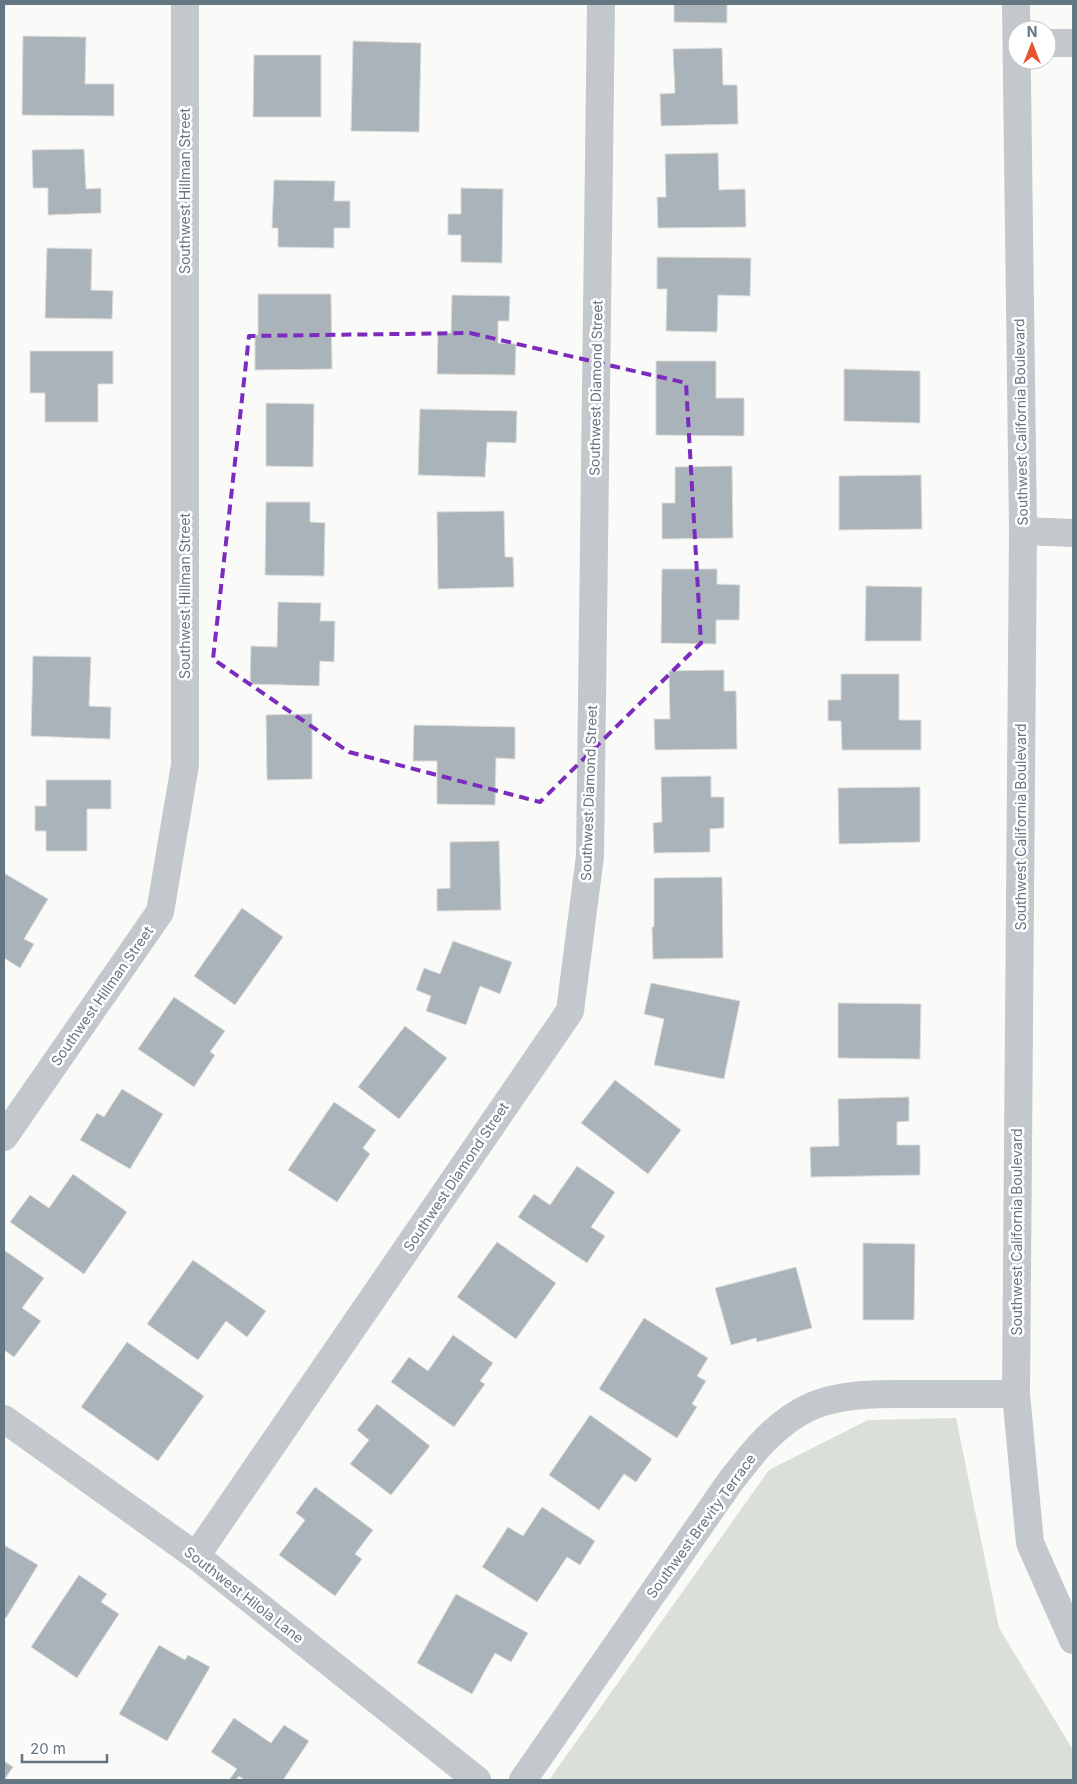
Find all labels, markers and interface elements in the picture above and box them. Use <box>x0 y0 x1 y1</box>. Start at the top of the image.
north arrow <box>1007 20 1057 70</box>
text: N <box>1027 23 1037 40</box>
street label: Southwest Hillman Street <box>176 107 193 274</box>
street label: Southwest Diamond Street <box>585 299 606 476</box>
street label: Southwest California Boulevard <box>1010 318 1031 526</box>
street label: Southwest Hillman Street <box>176 512 193 679</box>
street label: Southwest Diamond Street <box>577 704 600 881</box>
street label: Southwest California Boulevard <box>1012 723 1029 931</box>
street label: Southwest Hillman Street <box>47 922 156 1069</box>
street label: Southwest Diamond Street <box>399 1099 512 1254</box>
street label: Southwest California Boulevard <box>1008 1128 1025 1336</box>
street label: Southwest Brevity Terrace <box>642 1450 759 1601</box>
street label: Southwest Hilola Lane <box>181 1543 307 1646</box>
scale bar <box>22 1732 108 1764</box>
text: 20 m <box>30 1739 66 1758</box>

